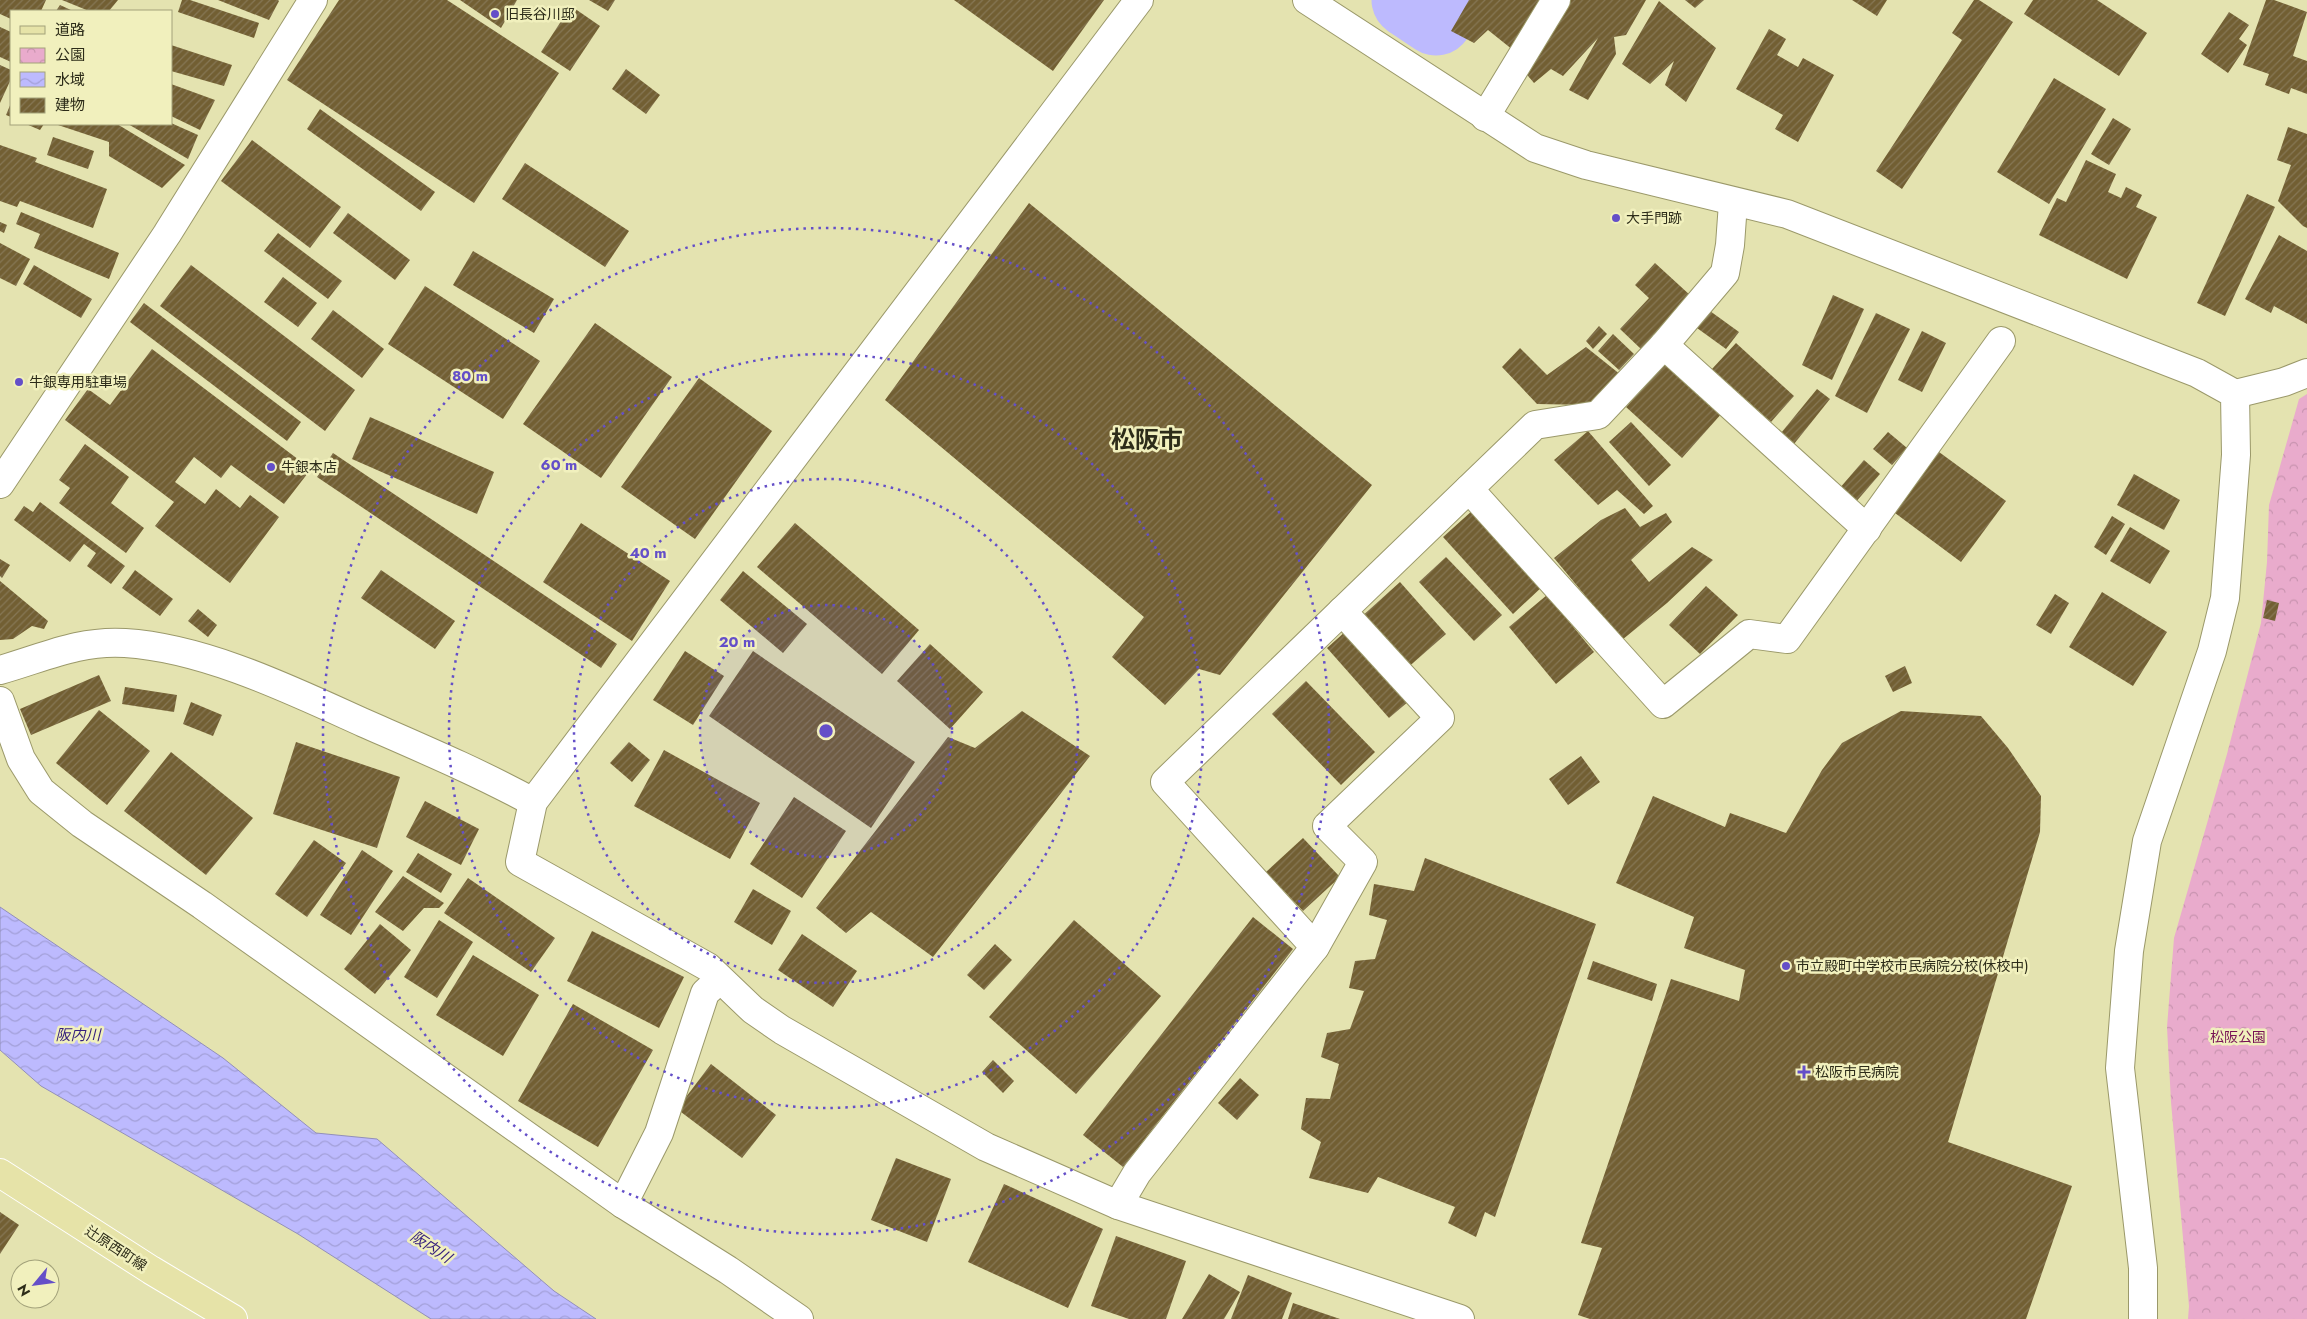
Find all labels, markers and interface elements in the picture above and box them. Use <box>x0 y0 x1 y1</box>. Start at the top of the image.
place label: 旧長谷川邸 <box>505 4 575 24</box>
marker: 旧長谷川邸 <box>489 8 501 20</box>
legend <box>10 10 172 125</box>
text: 道路 <box>55 19 85 41</box>
text: 公園 <box>55 44 85 66</box>
text: 水域 <box>55 69 85 91</box>
text: 建物 <box>55 94 85 116</box>
place label: 大手門跡 <box>1626 208 1682 228</box>
marker: 大手門跡 <box>1610 212 1622 224</box>
text: 80 m <box>452 365 488 387</box>
place label: 牛銀専用駐車場 <box>29 372 127 392</box>
marker: 牛銀専用駐車場 <box>13 376 25 388</box>
district label: 松阪市 <box>1111 422 1183 457</box>
text: 60 m <box>541 454 577 476</box>
place label: 牛銀本店 <box>281 457 337 477</box>
marker: 牛銀本店 <box>265 461 277 473</box>
text: 40 m <box>629 542 667 564</box>
text: 20 m <box>719 631 755 653</box>
centre of rings <box>817 722 835 740</box>
place label: 市立殿町中学校市民病院分校(休校中) <box>1796 956 2029 976</box>
marker: 市立殿町中学校市民病院分校(休校中) <box>1780 960 1792 972</box>
water label: 阪内川 <box>55 1024 102 1046</box>
park label: 松阪公園 <box>2210 1027 2266 1047</box>
place label: 松阪市民病院 <box>1815 1062 1899 1082</box>
marker: 松阪市民病院 <box>1797 1065 1811 1079</box>
street label: 辻原西町線 <box>81 1221 151 1275</box>
water label: 阪内川 <box>406 1226 458 1270</box>
north arrow <box>10 1259 60 1309</box>
text: N <box>12 1281 35 1300</box>

